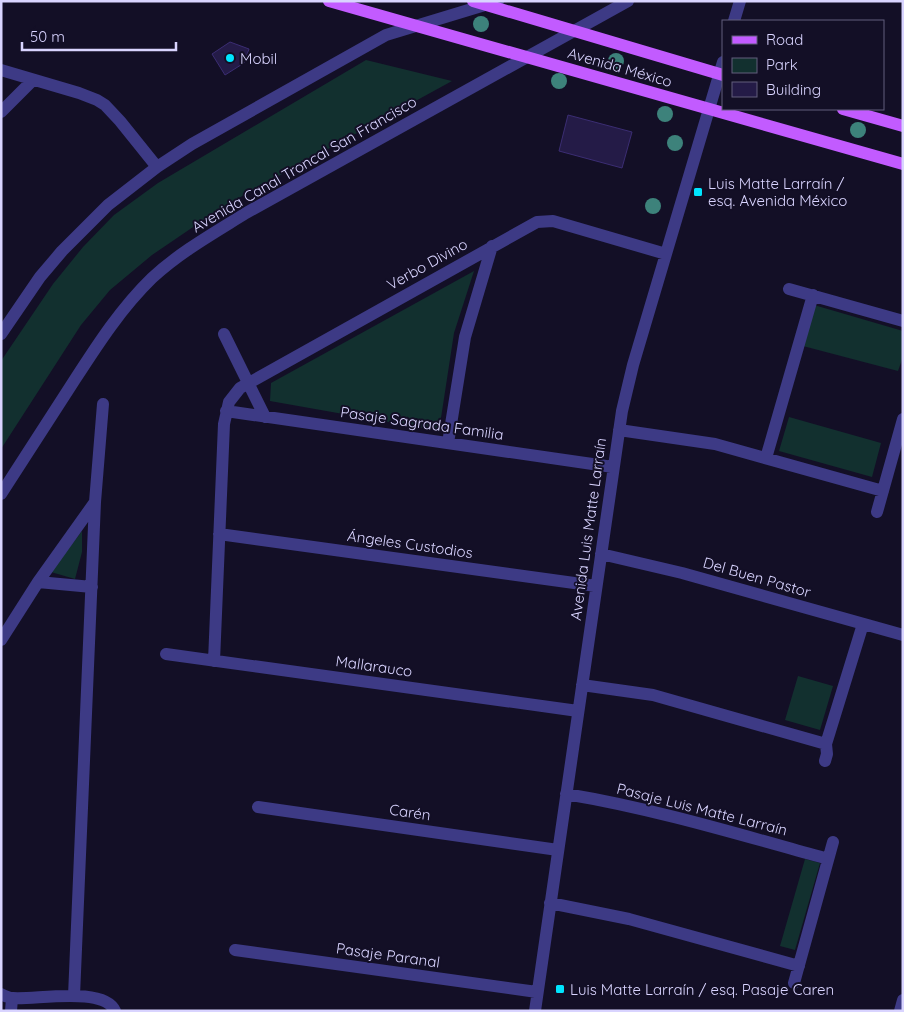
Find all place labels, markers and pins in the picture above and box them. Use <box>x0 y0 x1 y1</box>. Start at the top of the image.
place label: Mobil <box>240 49 277 68</box>
marker: Mobil <box>224 52 236 64</box>
place label: Luis Matte Larraín / esq. Avenida México <box>708 174 847 210</box>
marker: Luis Matte Larraín / esq. Avenida México <box>692 186 704 198</box>
place label: Luis Matte Larraín / esq. Pasaje Caren <box>570 980 834 999</box>
marker: Luis Matte Larraín / esq. Pasaje Caren <box>554 983 566 995</box>

